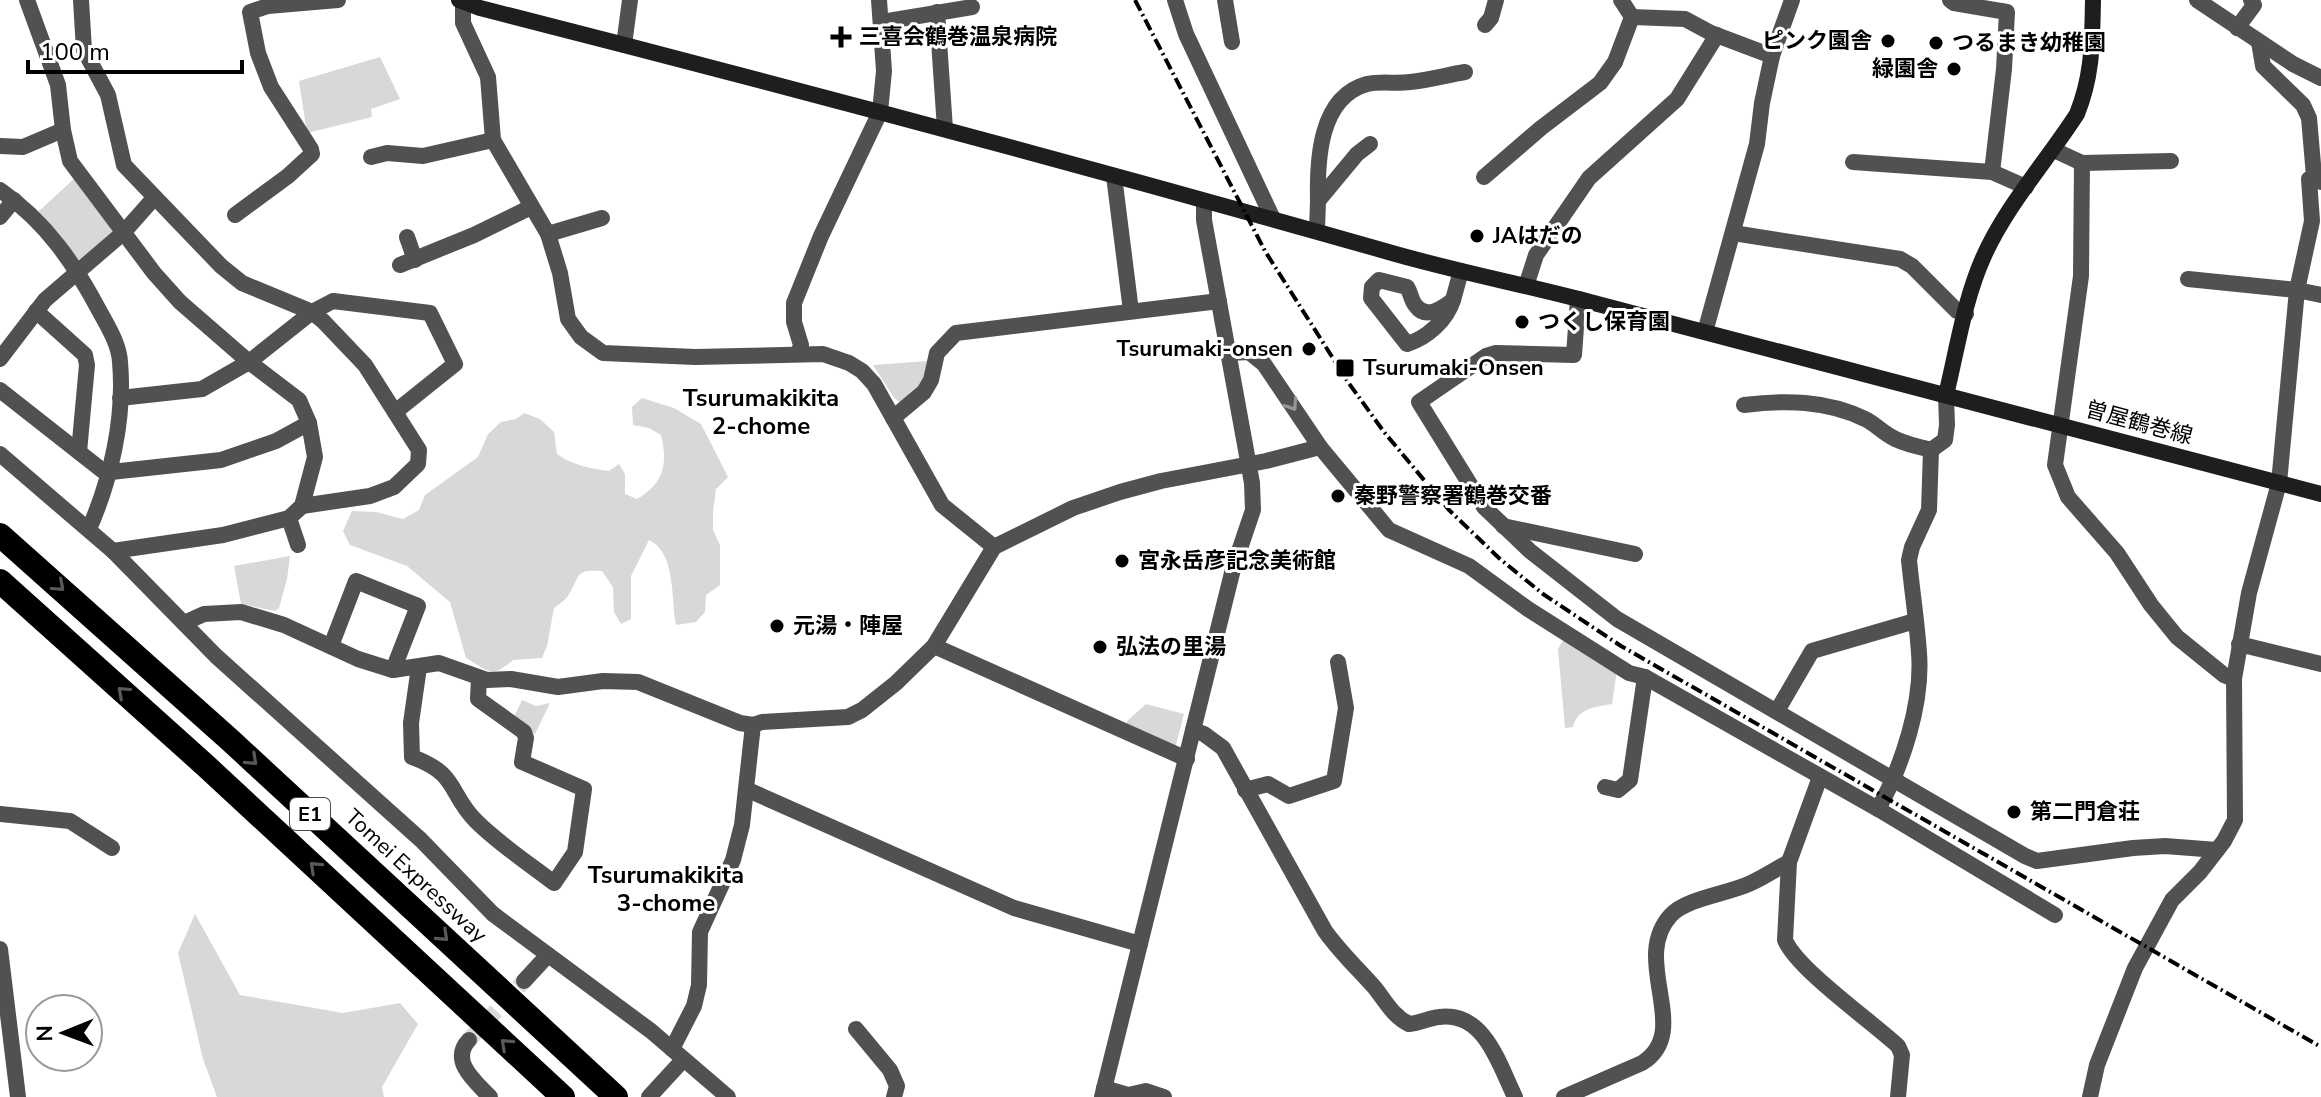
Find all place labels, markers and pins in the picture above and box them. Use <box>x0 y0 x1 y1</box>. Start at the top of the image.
place label: 三喜会鶴巻温泉病院 <box>859 22 1057 52</box>
marker: 三喜会鶴巻温泉病院 <box>830 26 852 48</box>
place label: ピンク園舎 <box>1762 26 1872 56</box>
place label: つるまき幼稚園 <box>1952 28 2106 58</box>
marker: ピンク園舎 <box>1879 32 1897 50</box>
marker: つるまき幼稚園 <box>1927 34 1945 52</box>
place label: 緑園舎 <box>1872 54 1938 84</box>
marker: 緑園舎 <box>1945 60 1963 78</box>
place label: JAはだの <box>1492 221 1583 251</box>
marker: JAはだの <box>1468 227 1486 245</box>
place label: つくし保育園 <box>1538 307 1670 337</box>
marker: つくし保育園 <box>1513 313 1531 331</box>
place label: Tsurumaki-onsen <box>1117 334 1293 364</box>
marker: Tsurumaki-onsen <box>1300 340 1318 358</box>
place label: Tsurumaki-Onsen <box>1363 353 1544 383</box>
marker: Tsurumaki-Onsen <box>1334 357 1356 379</box>
place label: 秦野警察署鶴巻交番 <box>1354 481 1552 511</box>
marker: 秦野警察署鶴巻交番 <box>1329 487 1347 505</box>
place label: 宮永岳彦記念美術館 <box>1138 546 1336 576</box>
marker: 宮永岳彦記念美術館 <box>1113 552 1131 570</box>
place label: 元湯・陣屋 <box>793 611 903 641</box>
marker: 元湯・陣屋 <box>768 617 786 635</box>
place label: 弘法の里湯 <box>1116 632 1226 662</box>
marker: 弘法の里湯 <box>1091 638 1109 656</box>
place label: 第二門倉荘 <box>2030 797 2140 827</box>
marker: 第二門倉荘 <box>2005 803 2023 821</box>

